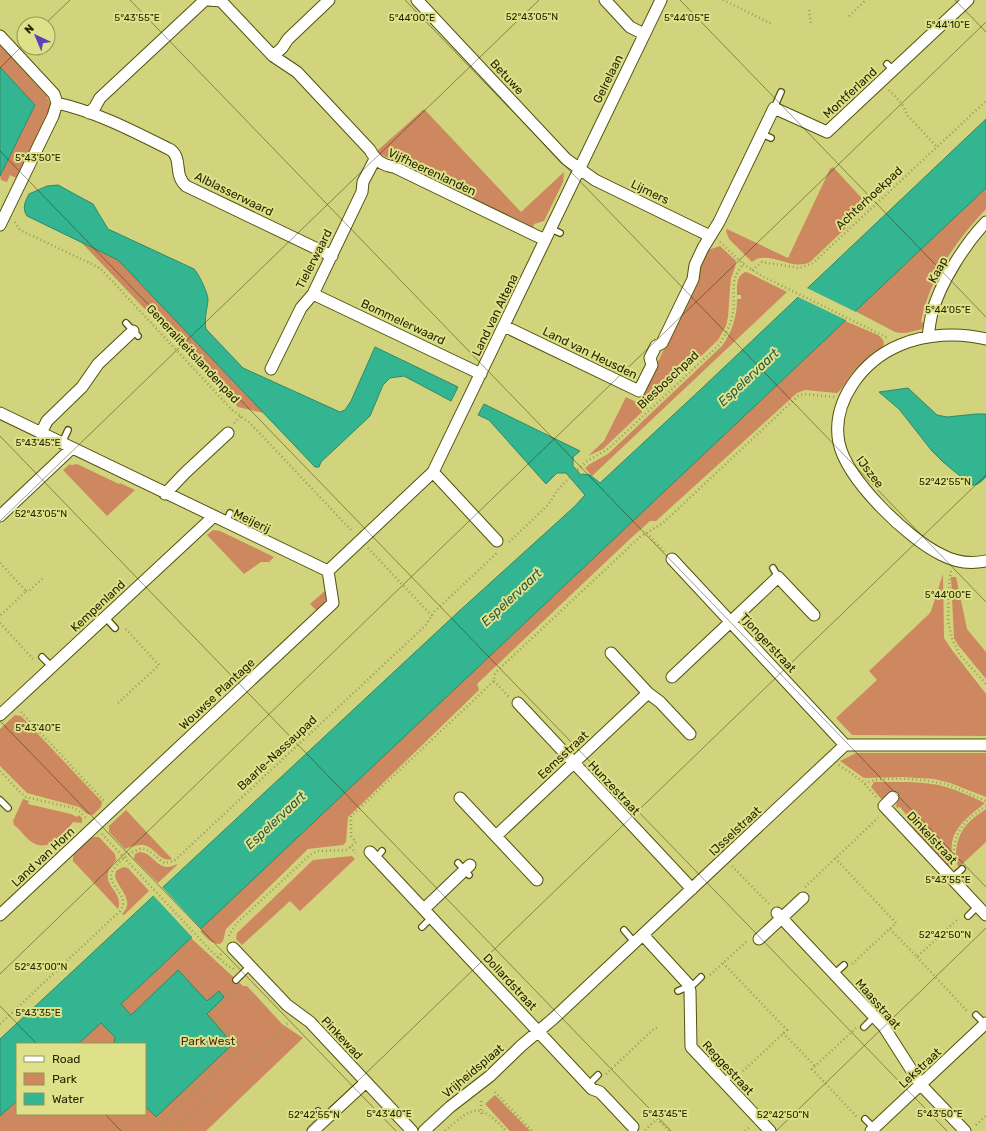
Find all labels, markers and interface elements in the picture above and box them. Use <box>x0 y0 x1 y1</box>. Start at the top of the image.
text: 52°43'05"N <box>506 11 558 23</box>
text: 5°43'55"E <box>114 12 160 24</box>
text: 5°44'00"E <box>389 12 435 24</box>
text: 5°44'05"E <box>664 12 710 24</box>
north arrow <box>16 16 56 56</box>
text: 5°44'10"E <box>926 19 970 31</box>
text: N <box>22 22 37 37</box>
street label: Gelrelaan <box>590 52 626 106</box>
street label: Betuwe <box>487 57 527 98</box>
street label: Montferland <box>820 65 880 121</box>
street label: Vijfheerenlanden <box>386 145 478 199</box>
text: 5°43'50"E <box>15 152 61 164</box>
street label: Achterhoekpad <box>833 164 905 232</box>
street label: Alblasserwaard <box>193 169 275 219</box>
street label: Lijmers <box>629 177 671 207</box>
street label: Tielerwaard <box>293 227 335 291</box>
street label: Kaap <box>925 255 951 285</box>
street label: Land van Altena <box>469 272 521 358</box>
street label: Bommelerwaard <box>359 296 447 348</box>
street label: Generaliteitslandenpad <box>144 302 242 406</box>
text: 5°44'05"E <box>925 304 971 316</box>
street label: Land van Heusden <box>540 324 640 382</box>
water label: Espelervaart <box>715 345 782 409</box>
street label: Biesboschpad <box>634 348 702 412</box>
text: 5°43'45"E <box>15 437 61 449</box>
street label: IJszee <box>853 453 887 491</box>
text: 52°42'55"N <box>919 476 971 488</box>
street label: Meijerij <box>231 506 273 536</box>
text: 52°43'05"N <box>15 508 67 520</box>
water label: Espelervaart <box>478 565 545 629</box>
street label: Kempenland <box>68 577 128 635</box>
text: 5°44'00"E <box>925 589 971 601</box>
street label: Tjongerstraat <box>737 611 799 676</box>
street label: Wouwse Plantage <box>176 655 258 733</box>
street label: Baarle-Nassaupad <box>235 713 319 793</box>
text: 5°43'40"E <box>15 722 61 734</box>
street label: Eemsstraat <box>535 728 591 782</box>
street label: Hunzestraat <box>585 758 643 818</box>
water label: Espelervaart <box>242 788 309 852</box>
street label: IJsselstraat <box>706 803 764 859</box>
street label: Dinkelstraat <box>904 809 960 868</box>
street label: Land van Horn <box>9 824 77 890</box>
text: 5°43'55"E <box>925 874 971 886</box>
text: 52°42'50"N <box>919 929 971 941</box>
street label: Dollardstraat <box>480 951 540 1013</box>
text: 52°43'00"N <box>14 961 68 973</box>
street label: Maasstraat <box>852 976 904 1032</box>
text: 5°43'35"E <box>15 1007 61 1019</box>
street label: Pinkewad <box>319 1014 365 1062</box>
park label: Park West <box>181 1034 236 1048</box>
street label: Reggestraat <box>699 1038 757 1098</box>
street label: Vrijheidsplaat <box>439 1041 507 1101</box>
legend <box>16 1043 146 1115</box>
street label: Lekstraat <box>896 1045 944 1091</box>
text: Road <box>52 1052 80 1066</box>
text: Park <box>52 1072 78 1086</box>
text: Water <box>52 1092 84 1106</box>
text: 5°43'40"E <box>366 1108 412 1120</box>
text: 5°43'45"E <box>642 1108 688 1120</box>
text: 5°43'50"E <box>917 1108 963 1120</box>
text: 52°42'55"N <box>288 1109 340 1121</box>
text: 52°42'50"N <box>757 1109 809 1121</box>

